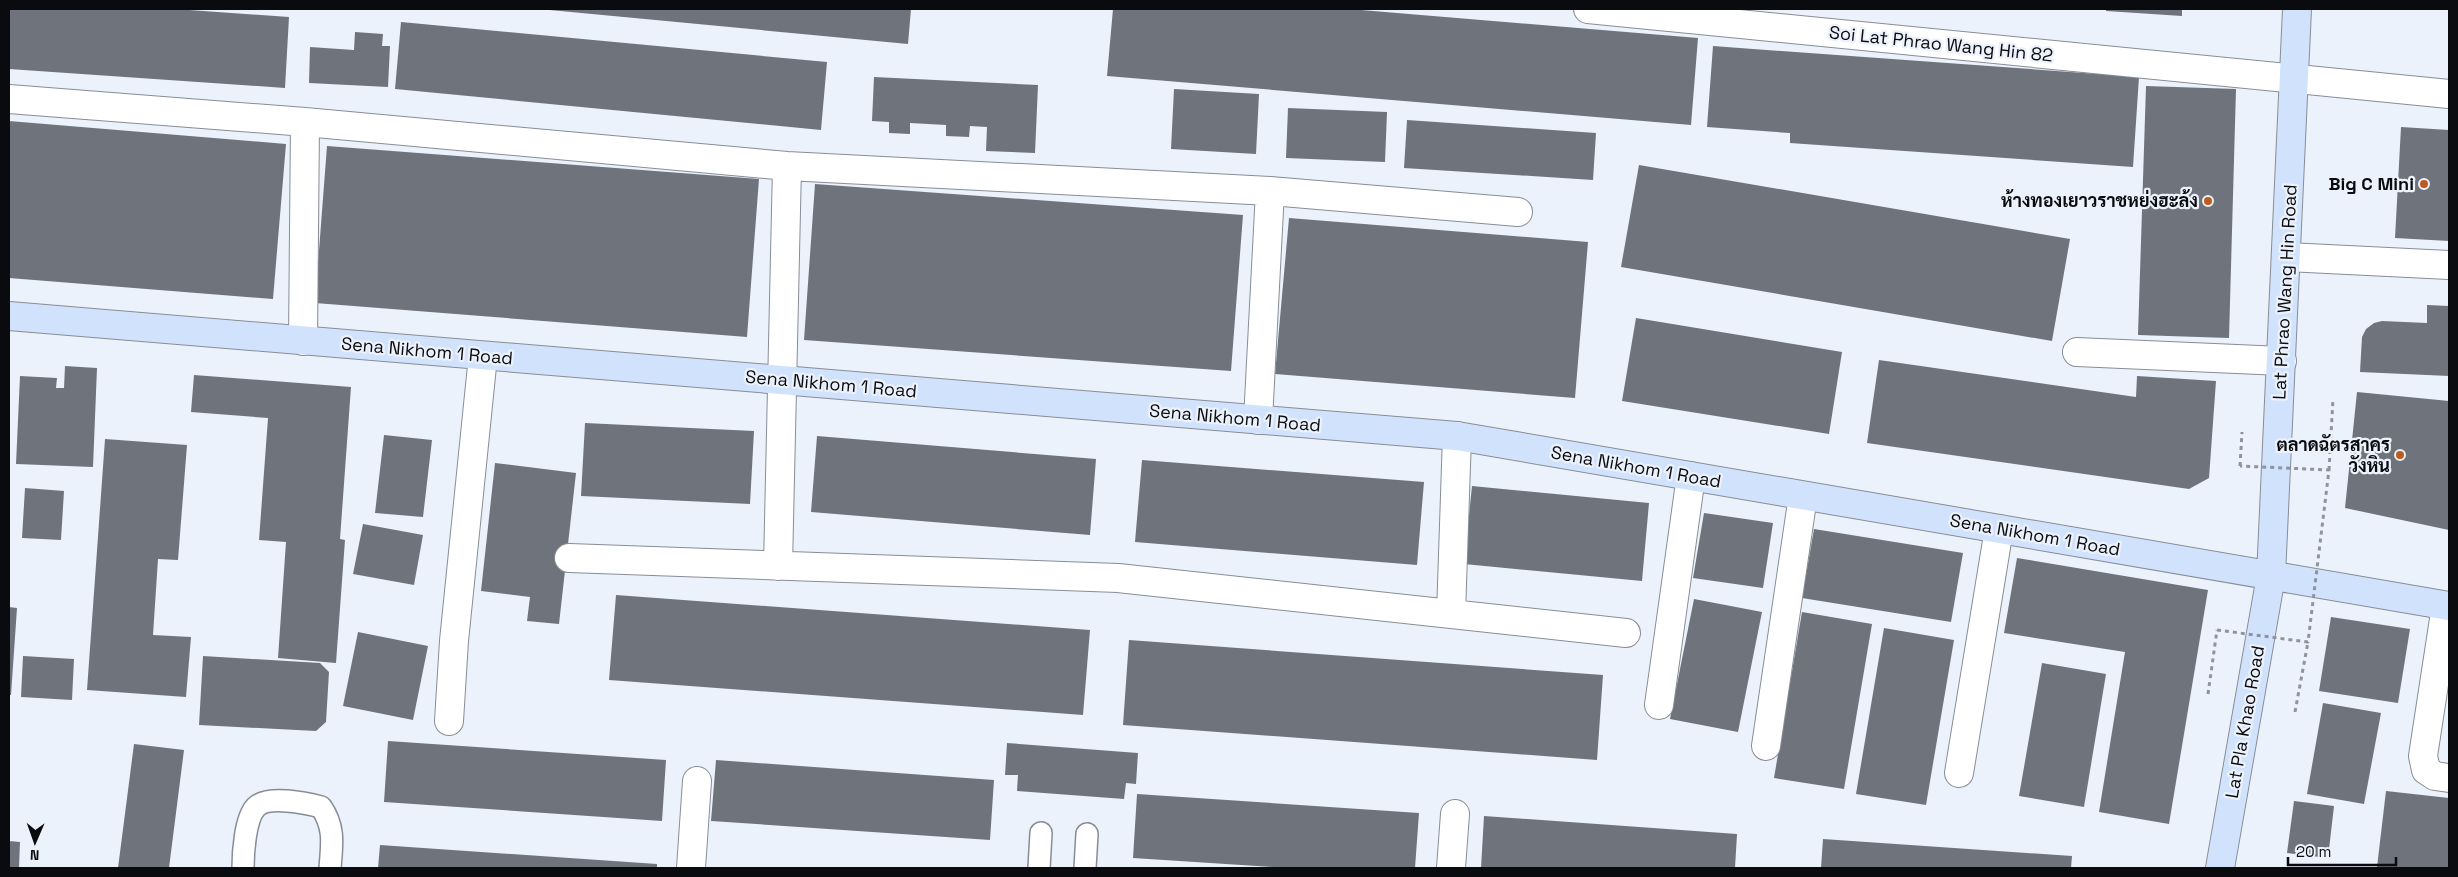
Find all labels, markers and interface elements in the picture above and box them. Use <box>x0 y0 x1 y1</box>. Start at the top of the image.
street label: Soi Lat Phrao Wang Hin 82 <box>1828 20 2054 67</box>
place label: Big C Mini <box>2329 172 2414 195</box>
marker: Big C Mini <box>2418 178 2430 190</box>
street label: Lat Phrao Wang Hin Road <box>2267 184 2302 400</box>
place label: ห้างทองเยาวราชหย่งฮะล้ง <box>2001 189 2198 212</box>
marker: ห้างทองเยาวราชหย่งฮะล้ง <box>2202 195 2214 207</box>
street label: Sena Nikhom 1 Road <box>340 332 514 369</box>
street label: Sena Nikhom 1 Road <box>744 365 918 402</box>
street label: Sena Nikhom 1 Road <box>1148 399 1322 436</box>
place label: ตลาดฉัตรสาคร วังหิน <box>2277 433 2390 477</box>
street label: Sena Nikhom 1 Road <box>1549 440 1723 493</box>
marker: ตลาดฉัตรสาคร วังหิน <box>2394 449 2406 461</box>
street label: Sena Nikhom 1 Road <box>1948 508 2122 561</box>
street label: Lat Pla Khao Road <box>2220 644 2269 800</box>
north arrow <box>10 817 60 867</box>
scale bar <box>2288 834 2396 866</box>
text: 20 m <box>2296 842 2331 861</box>
text: N <box>30 846 40 864</box>

